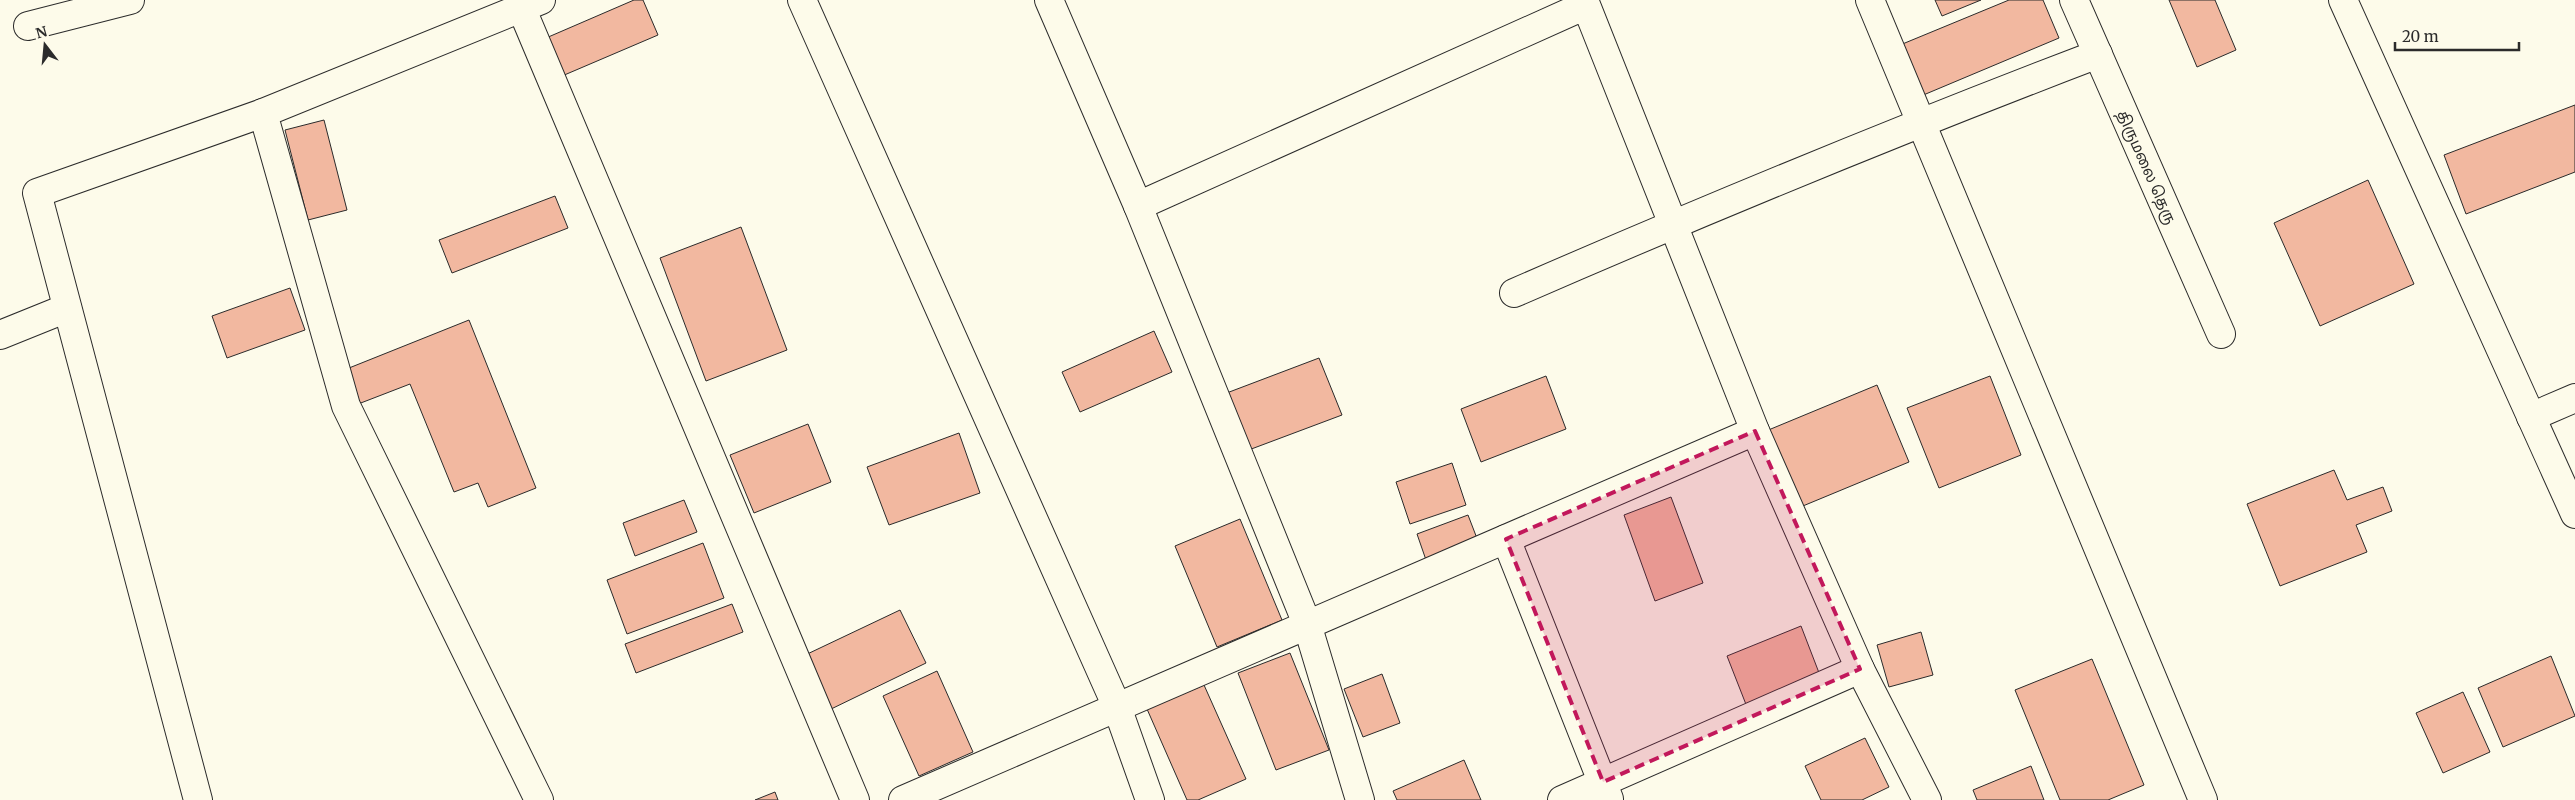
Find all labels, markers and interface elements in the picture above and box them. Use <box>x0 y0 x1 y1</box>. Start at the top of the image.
north arrow <box>20 20 70 70</box>
scale bar <box>2395 20 2519 52</box>
text: N <box>34 22 49 43</box>
text: 20 m <box>2402 27 2439 46</box>
street label: திருமலை தெரு <box>2112 107 2181 228</box>

